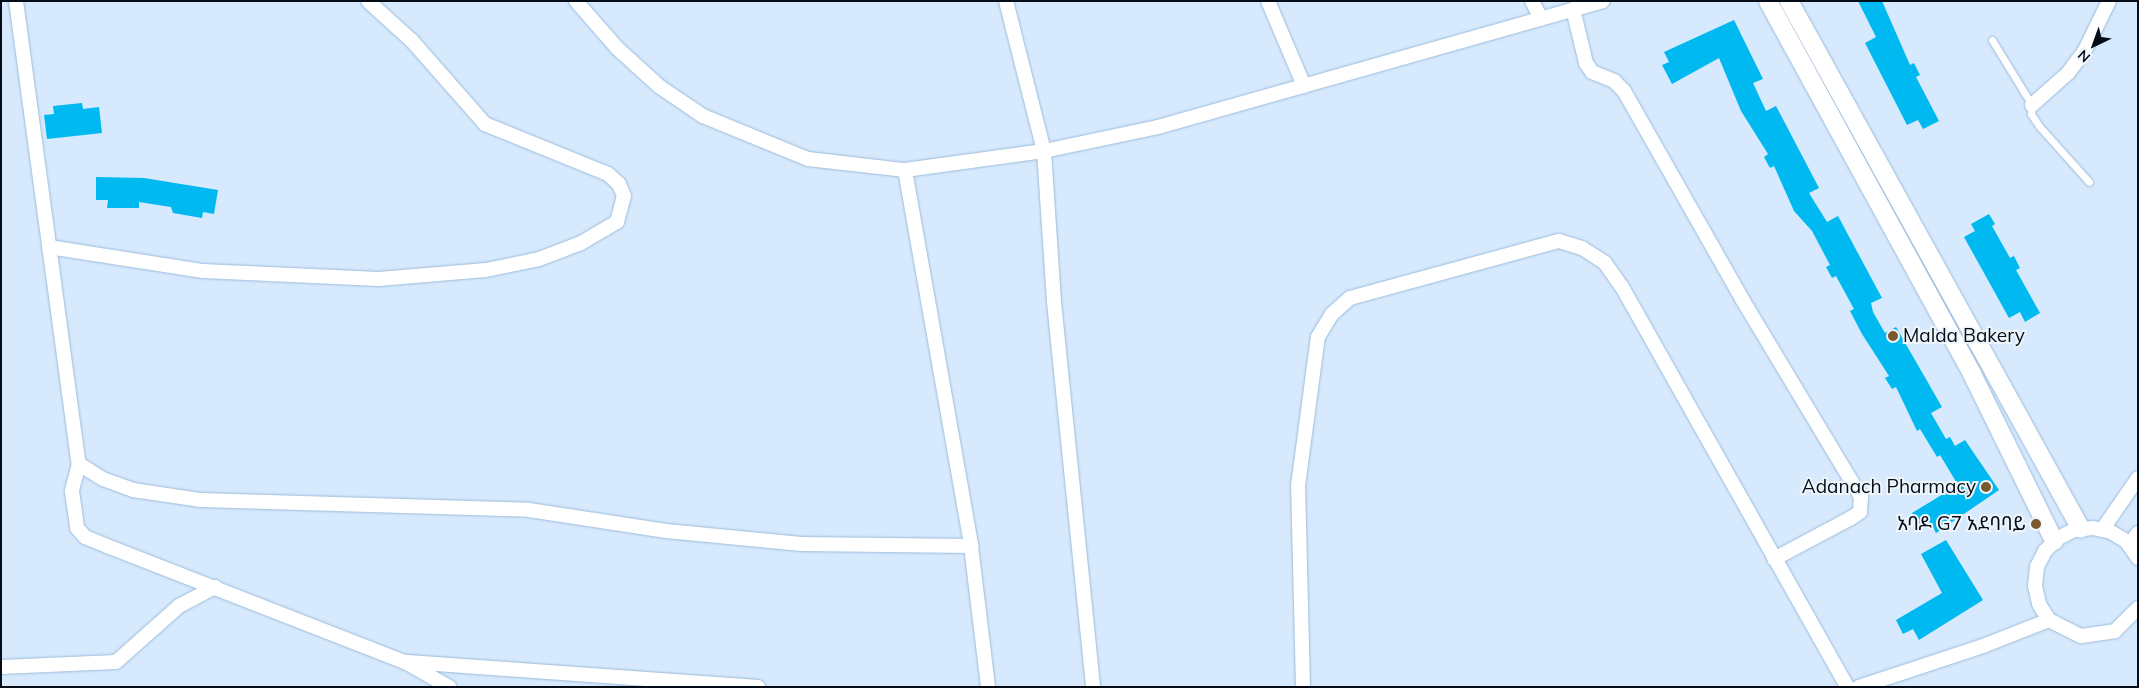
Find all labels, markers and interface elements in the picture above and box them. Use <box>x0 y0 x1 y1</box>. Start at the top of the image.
north arrow <box>2069 20 2119 70</box>
text: N <box>2074 46 2094 66</box>
place label: Malda Bakery <box>1903 325 2025 347</box>
marker: Malda Bakery <box>1887 330 1899 342</box>
place label: Adanach Pharmacy <box>1802 476 1976 498</box>
marker: Adanach Pharmacy <box>1980 481 1992 493</box>
place label: አባዶ G7 አደባባይ <box>1897 513 2026 535</box>
marker: አባዶ G7 አደባባይ <box>2030 518 2042 530</box>

